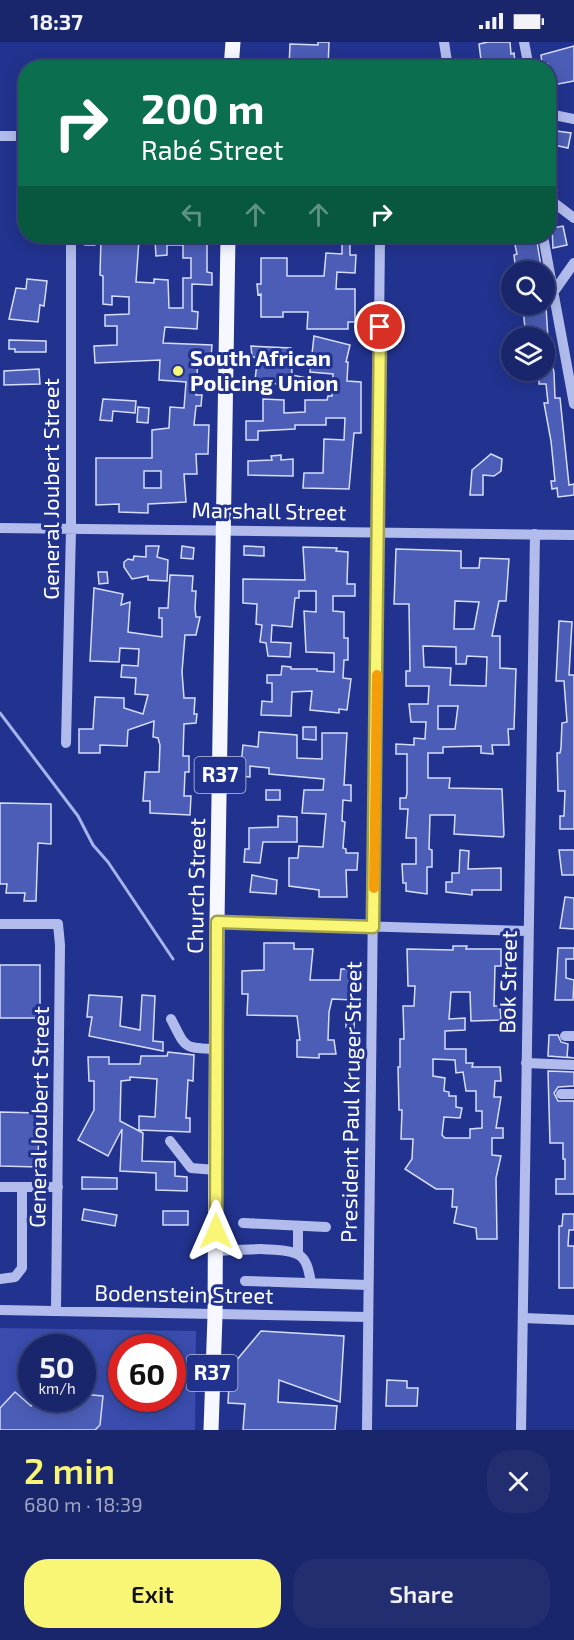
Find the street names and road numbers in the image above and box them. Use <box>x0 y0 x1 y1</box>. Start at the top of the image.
street label: General Joubert Street <box>37 378 63 600</box>
street label: Marshall Street <box>191 496 347 524</box>
road number: R37 <box>194 757 246 793</box>
street label: Church Street <box>181 818 209 954</box>
street label: Bok Street <box>493 930 521 1034</box>
street label: President Paul Kruger Street <box>335 961 365 1243</box>
street label: General Joubert Street <box>23 1006 53 1228</box>
street label: Bodenstein Street <box>94 1278 274 1308</box>
road number: R37 <box>186 1355 238 1391</box>

